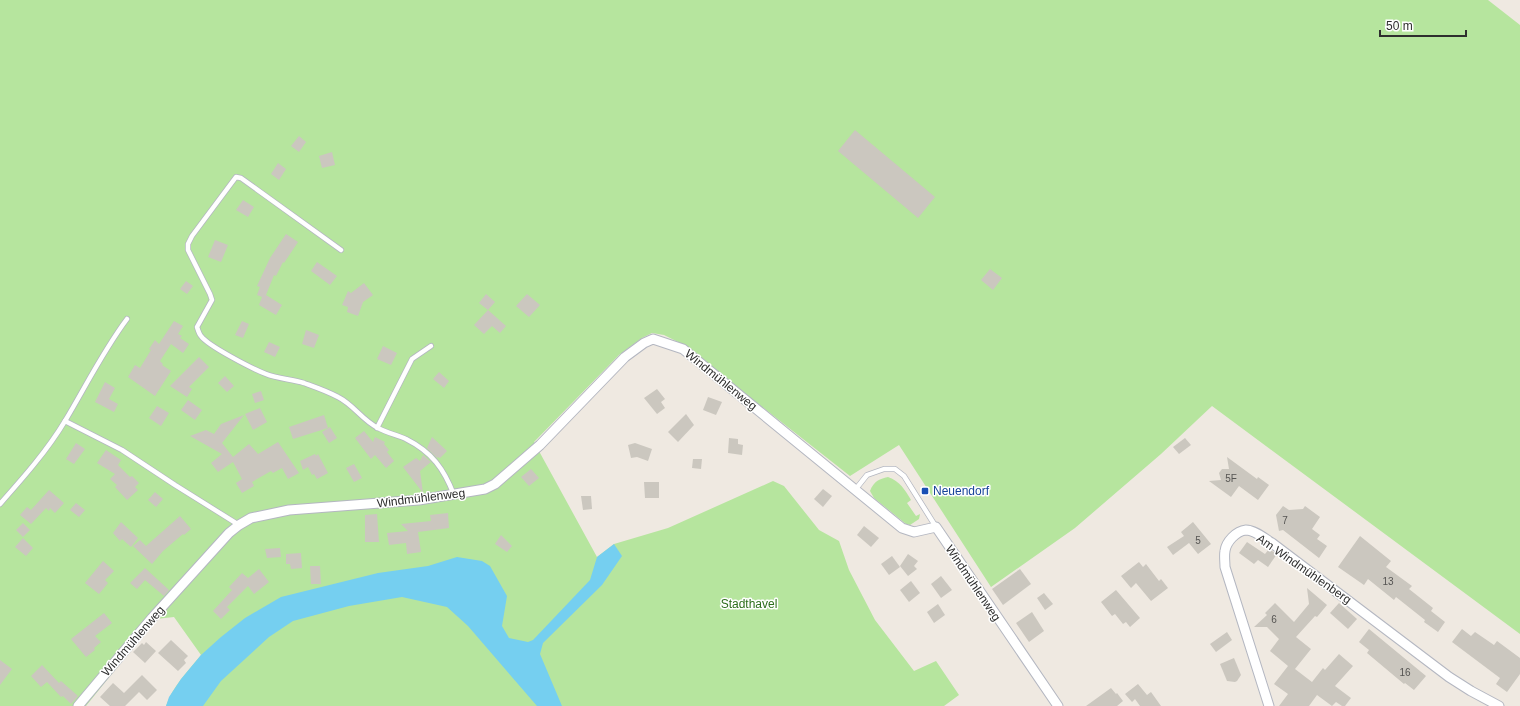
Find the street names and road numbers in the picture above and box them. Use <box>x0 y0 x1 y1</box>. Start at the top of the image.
street label: Windmühlenweg <box>682 347 760 413</box>
street label: Windmühlenweg <box>376 486 466 510</box>
street label: Am Windmühlenberg <box>1254 531 1354 607</box>
street label: Windmühlenweg <box>942 542 1004 624</box>
street label: Windmühlenweg <box>99 603 167 679</box>

